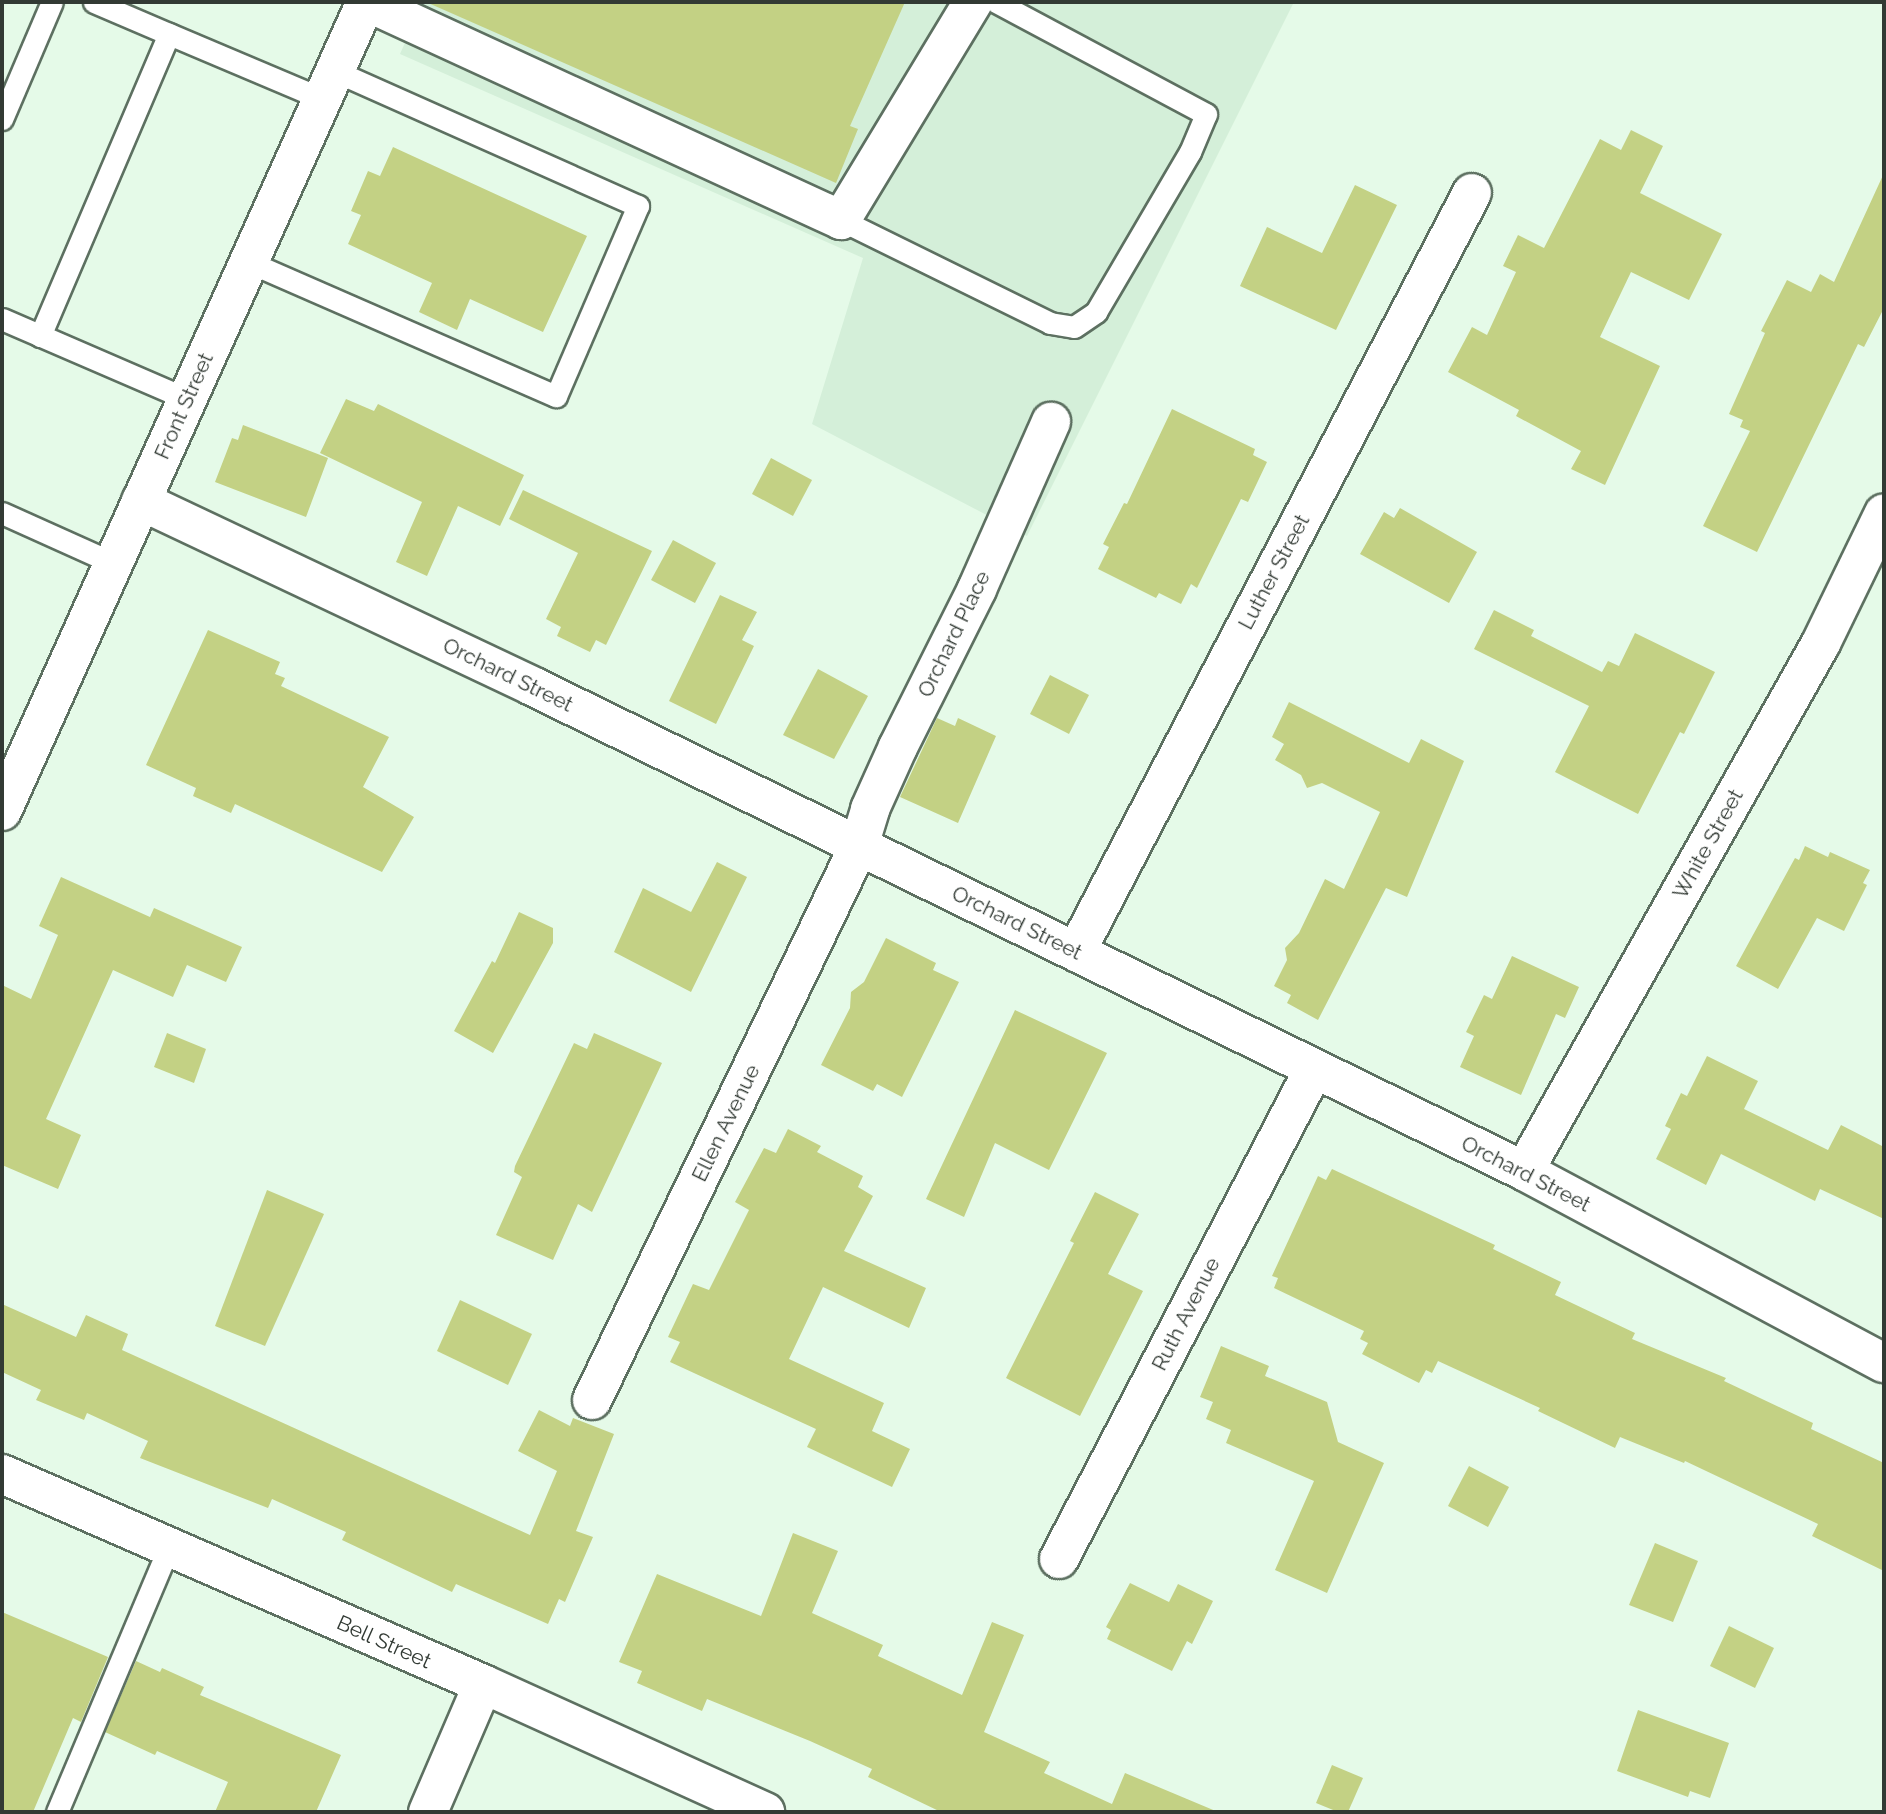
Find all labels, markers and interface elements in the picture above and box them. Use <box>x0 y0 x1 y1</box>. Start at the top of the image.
street label: Front Street <box>149 349 219 463</box>
street label: Luther Street <box>1233 510 1315 634</box>
street label: Orchard Place <box>913 567 995 701</box>
street label: Orchard Street <box>439 633 577 717</box>
street label: White Street <box>1668 785 1748 903</box>
street label: Orchard Street <box>948 881 1086 965</box>
street label: Ellen Avenue <box>687 1060 765 1186</box>
street label: Orchard Street <box>1457 1131 1595 1217</box>
street label: Ruth Avenue <box>1147 1253 1225 1375</box>
street label: Bell Street <box>333 1610 435 1674</box>

